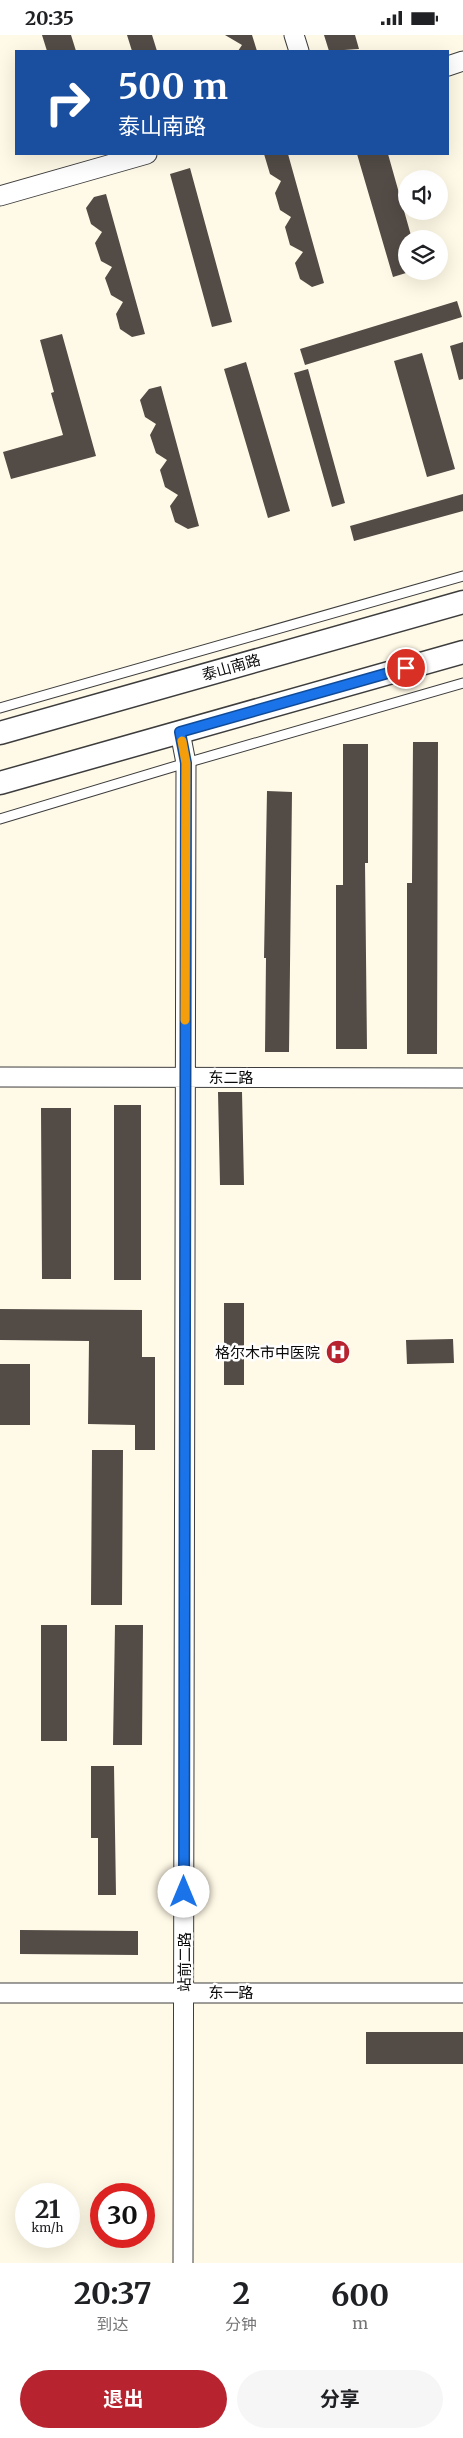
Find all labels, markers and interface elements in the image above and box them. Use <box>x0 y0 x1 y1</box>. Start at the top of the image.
text: 20:35 <box>25 6 74 30</box>
text: 500 m <box>118 65 228 109</box>
icon: right <box>35 70 100 135</box>
text: 泰山南路 <box>118 112 206 140</box>
map controls <box>398 170 448 280</box>
button: sound <box>398 170 448 220</box>
button: layers <box>398 230 448 280</box>
pin <box>385 647 427 689</box>
street label: 泰山南路 <box>200 650 262 684</box>
icon: arrive <box>392 654 420 682</box>
street label: 东二路 <box>208 1068 254 1087</box>
hospital icon: 格尔木市中医院 <box>325 1339 351 1365</box>
place label: 格尔木市中医院 <box>215 1343 320 1362</box>
position arrow <box>157 1865 209 1917</box>
street label: 站前二路 <box>175 1932 194 1992</box>
street label: 东一路 <box>208 1983 254 2002</box>
speed limit sign: 30 <box>90 2183 155 2248</box>
text: 21 <box>35 2193 60 2225</box>
text: km/h <box>32 2220 63 2235</box>
text: 20:37 <box>74 2274 152 2312</box>
text: 2 <box>232 2274 250 2312</box>
text: 600 <box>331 2276 389 2314</box>
text: m <box>352 2313 368 2333</box>
text: 到达 <box>97 2314 129 2334</box>
text: 分钟 <box>225 2314 257 2334</box>
button: 退出 <box>20 2370 227 2428</box>
button: 分享 <box>237 2370 443 2428</box>

